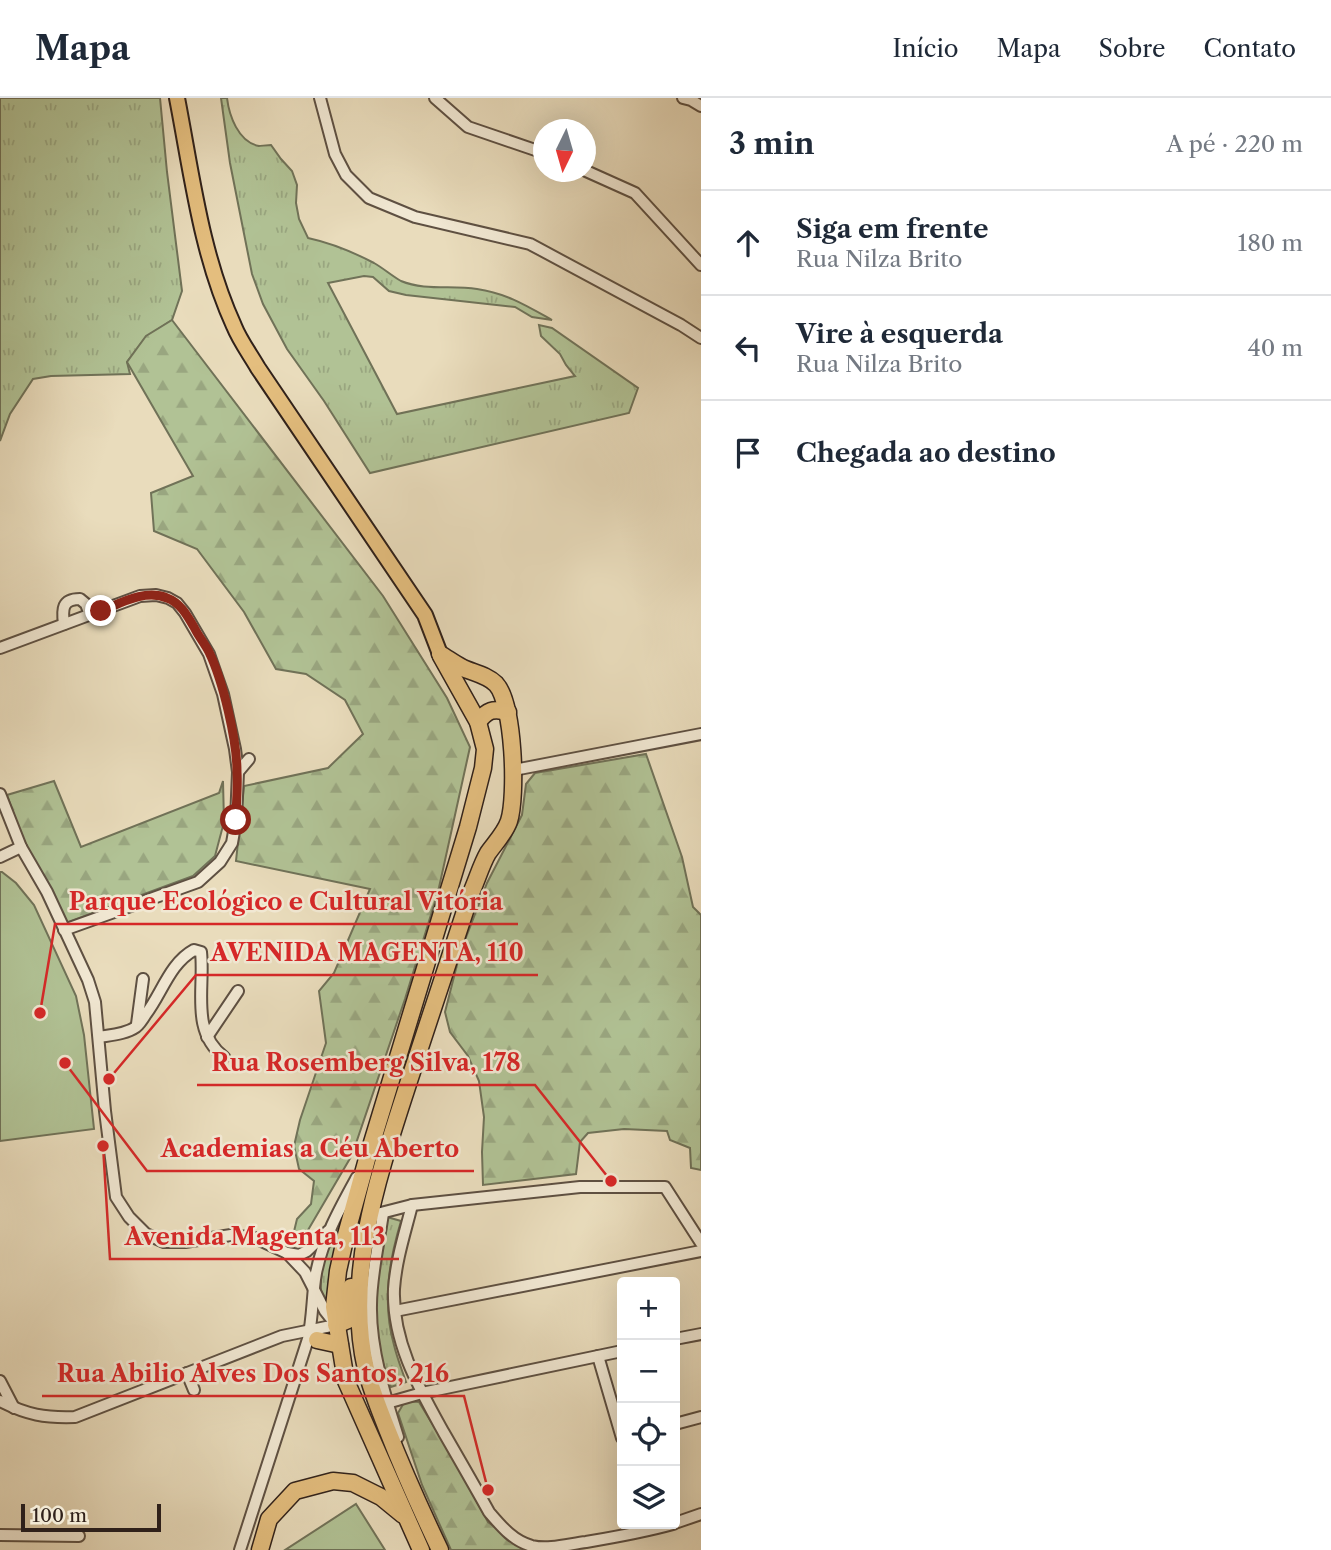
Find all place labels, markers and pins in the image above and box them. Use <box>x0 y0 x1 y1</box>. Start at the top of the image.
callout: Parque Ecológico e Cultural Vitória <box>55 879 518 924</box>
callout: AVENIDA MAGENTA, 110 <box>196 930 538 975</box>
callout: Rua Rosemberg Silva, 178 <box>197 1040 535 1085</box>
callout: Academias a Céu Aberto <box>147 1126 474 1171</box>
callout: Avenida Magenta, 113 <box>110 1214 399 1259</box>
callout: Rua Abilio Alves Dos Santos, 216 <box>42 1351 464 1396</box>

